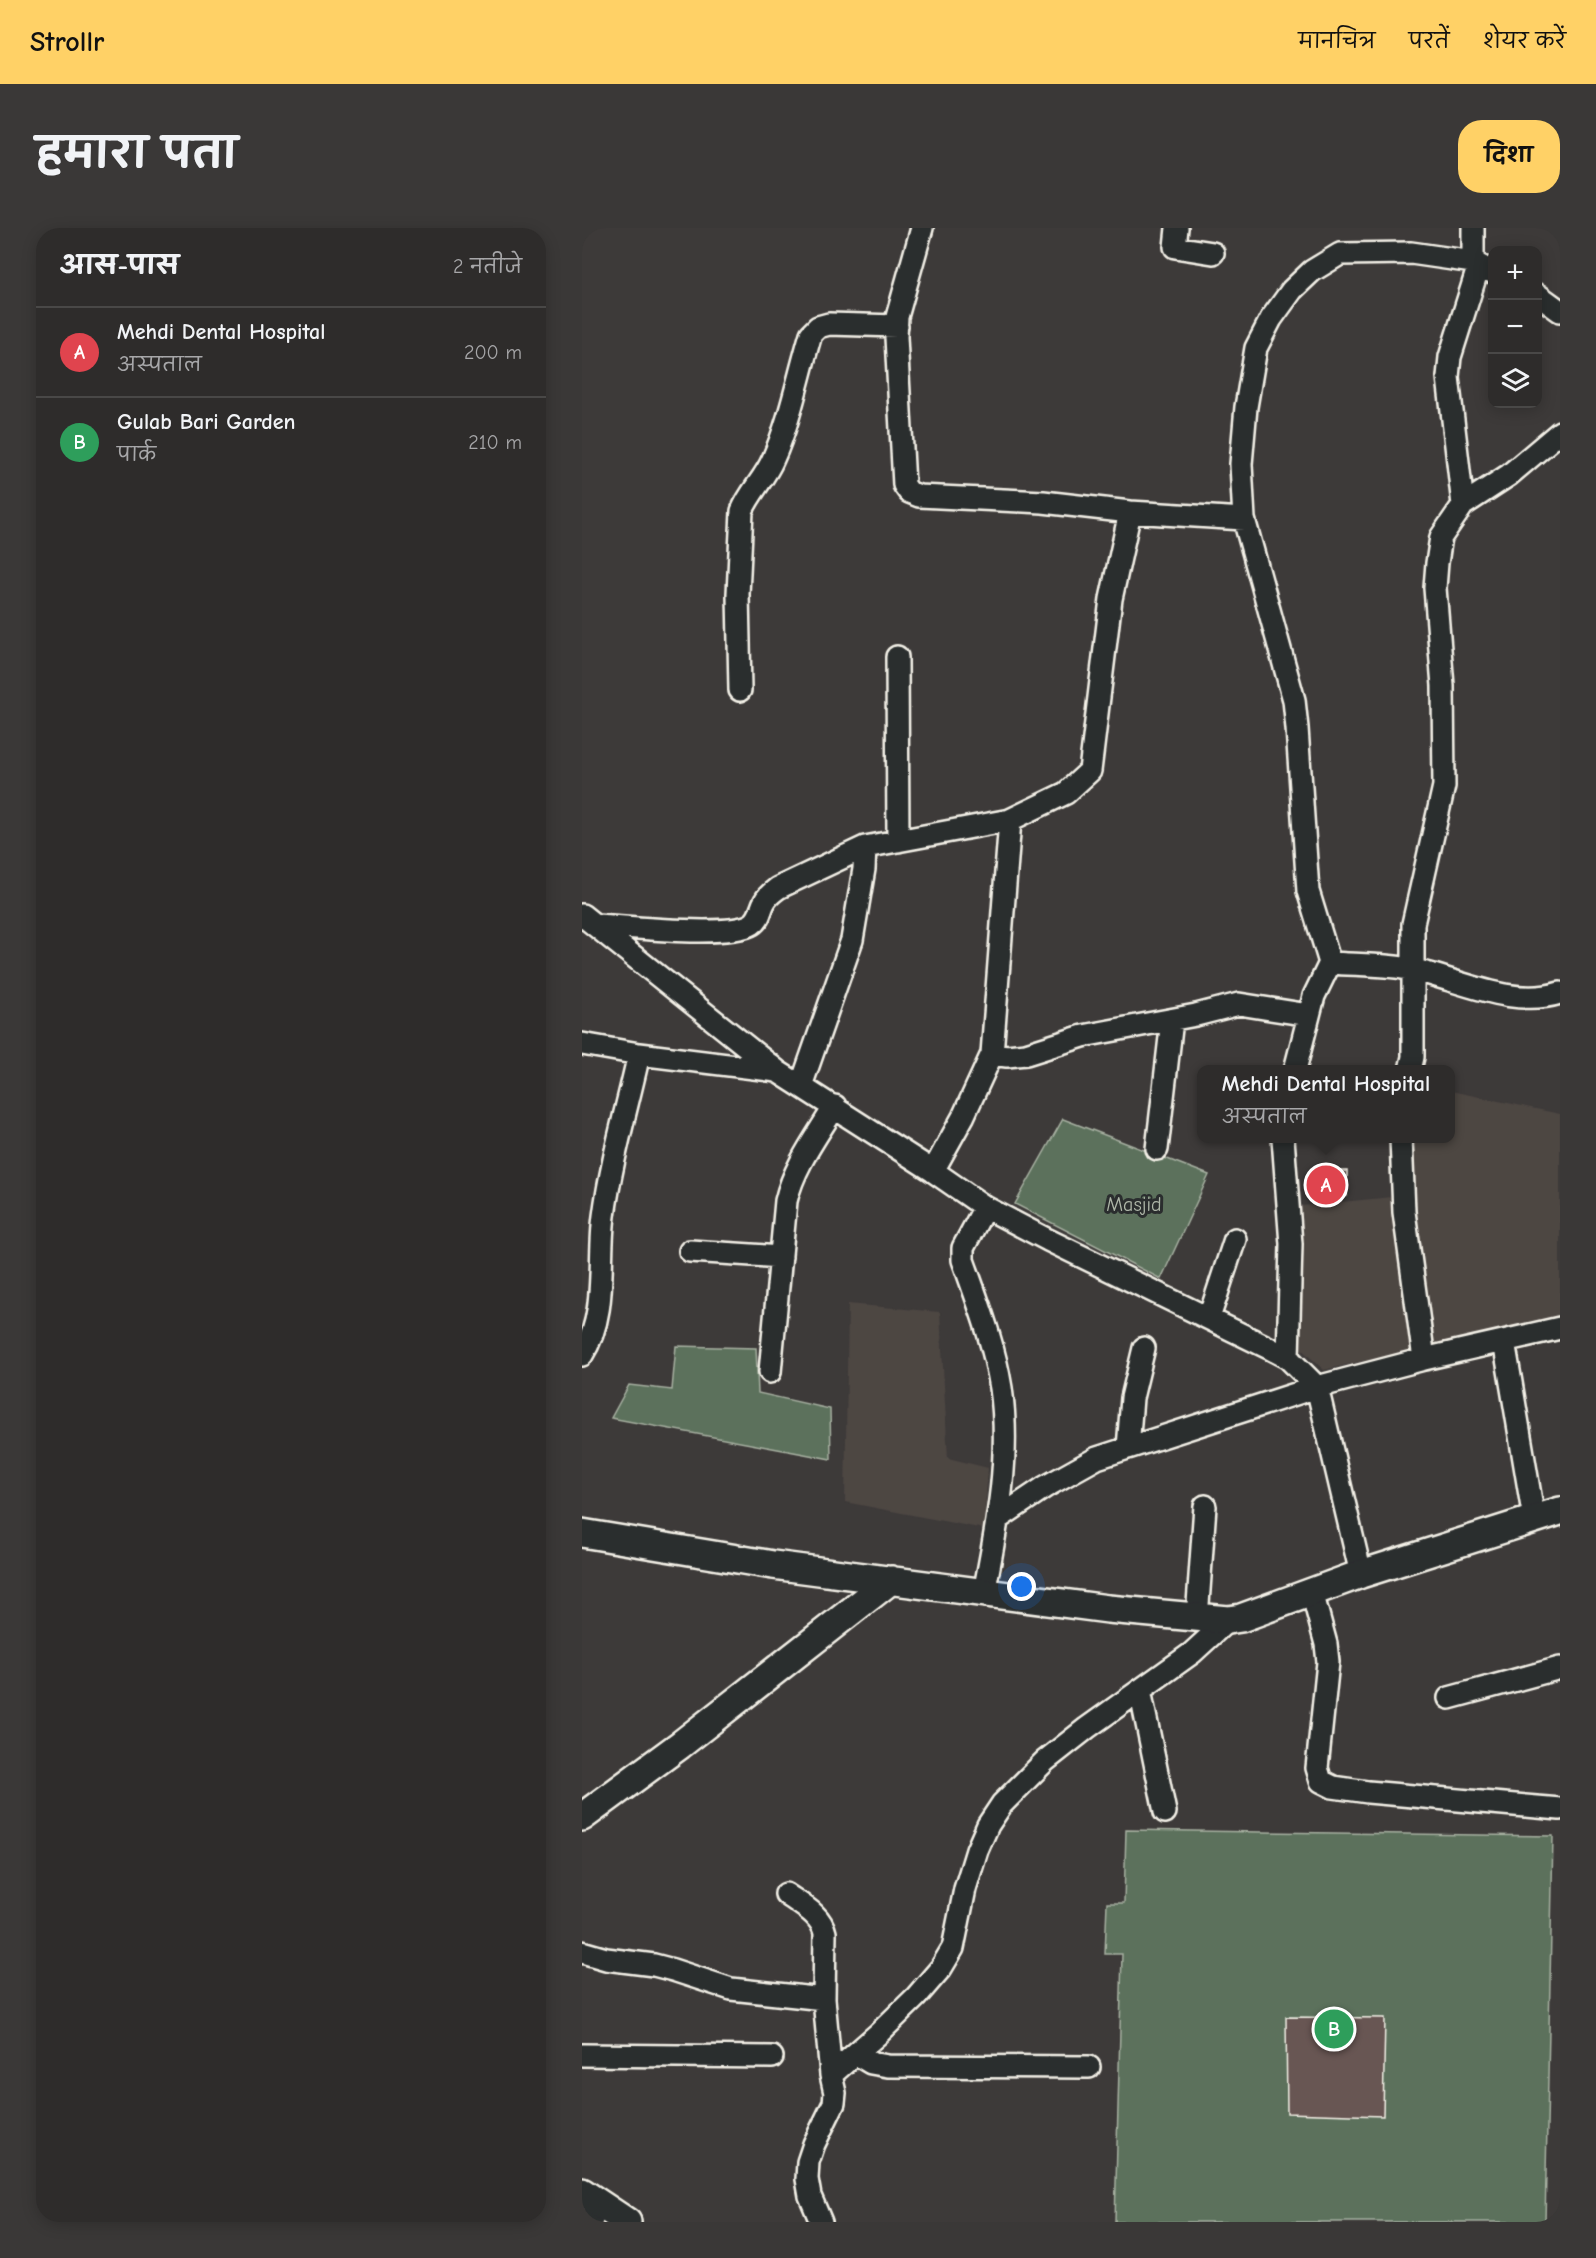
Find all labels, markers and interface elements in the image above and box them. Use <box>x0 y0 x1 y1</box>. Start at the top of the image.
text: Strollr <box>30 26 104 58</box>
text: मानचित्र <box>1298 29 1375 53</box>
text: परतें <box>1408 29 1450 53</box>
text: शेयर करें <box>1483 29 1566 53</box>
button: दिशा <box>1458 120 1560 193</box>
text: हमारा पता <box>36 129 238 178</box>
map controls <box>1488 246 1542 408</box>
button: + <box>1488 246 1542 300</box>
text: आस-पास <box>60 251 179 281</box>
text: 2 नतीजे <box>453 255 522 278</box>
button: − <box>1488 300 1542 354</box>
text: Mehdi Dental Hospital <box>117 319 325 345</box>
text: A <box>74 341 85 364</box>
text: 200 m <box>464 341 522 364</box>
text: अस्पताल <box>117 353 202 376</box>
button: layers <box>1488 354 1542 408</box>
text: Gulab Bari Garden <box>117 409 296 435</box>
text: B <box>73 431 86 454</box>
text: 210 m <box>468 431 522 454</box>
text: पार्क <box>117 443 156 466</box>
popup <box>1197 1065 1455 1143</box>
text: Mehdi Dental Hospital <box>1222 1071 1430 1097</box>
text: अस्पताल <box>1222 1105 1307 1128</box>
pin: A <box>1306 1162 1346 1208</box>
park label: Masjid <box>1106 1193 1162 1216</box>
your location <box>1007 1572 1036 1601</box>
pin: B <box>1314 2006 1353 2052</box>

